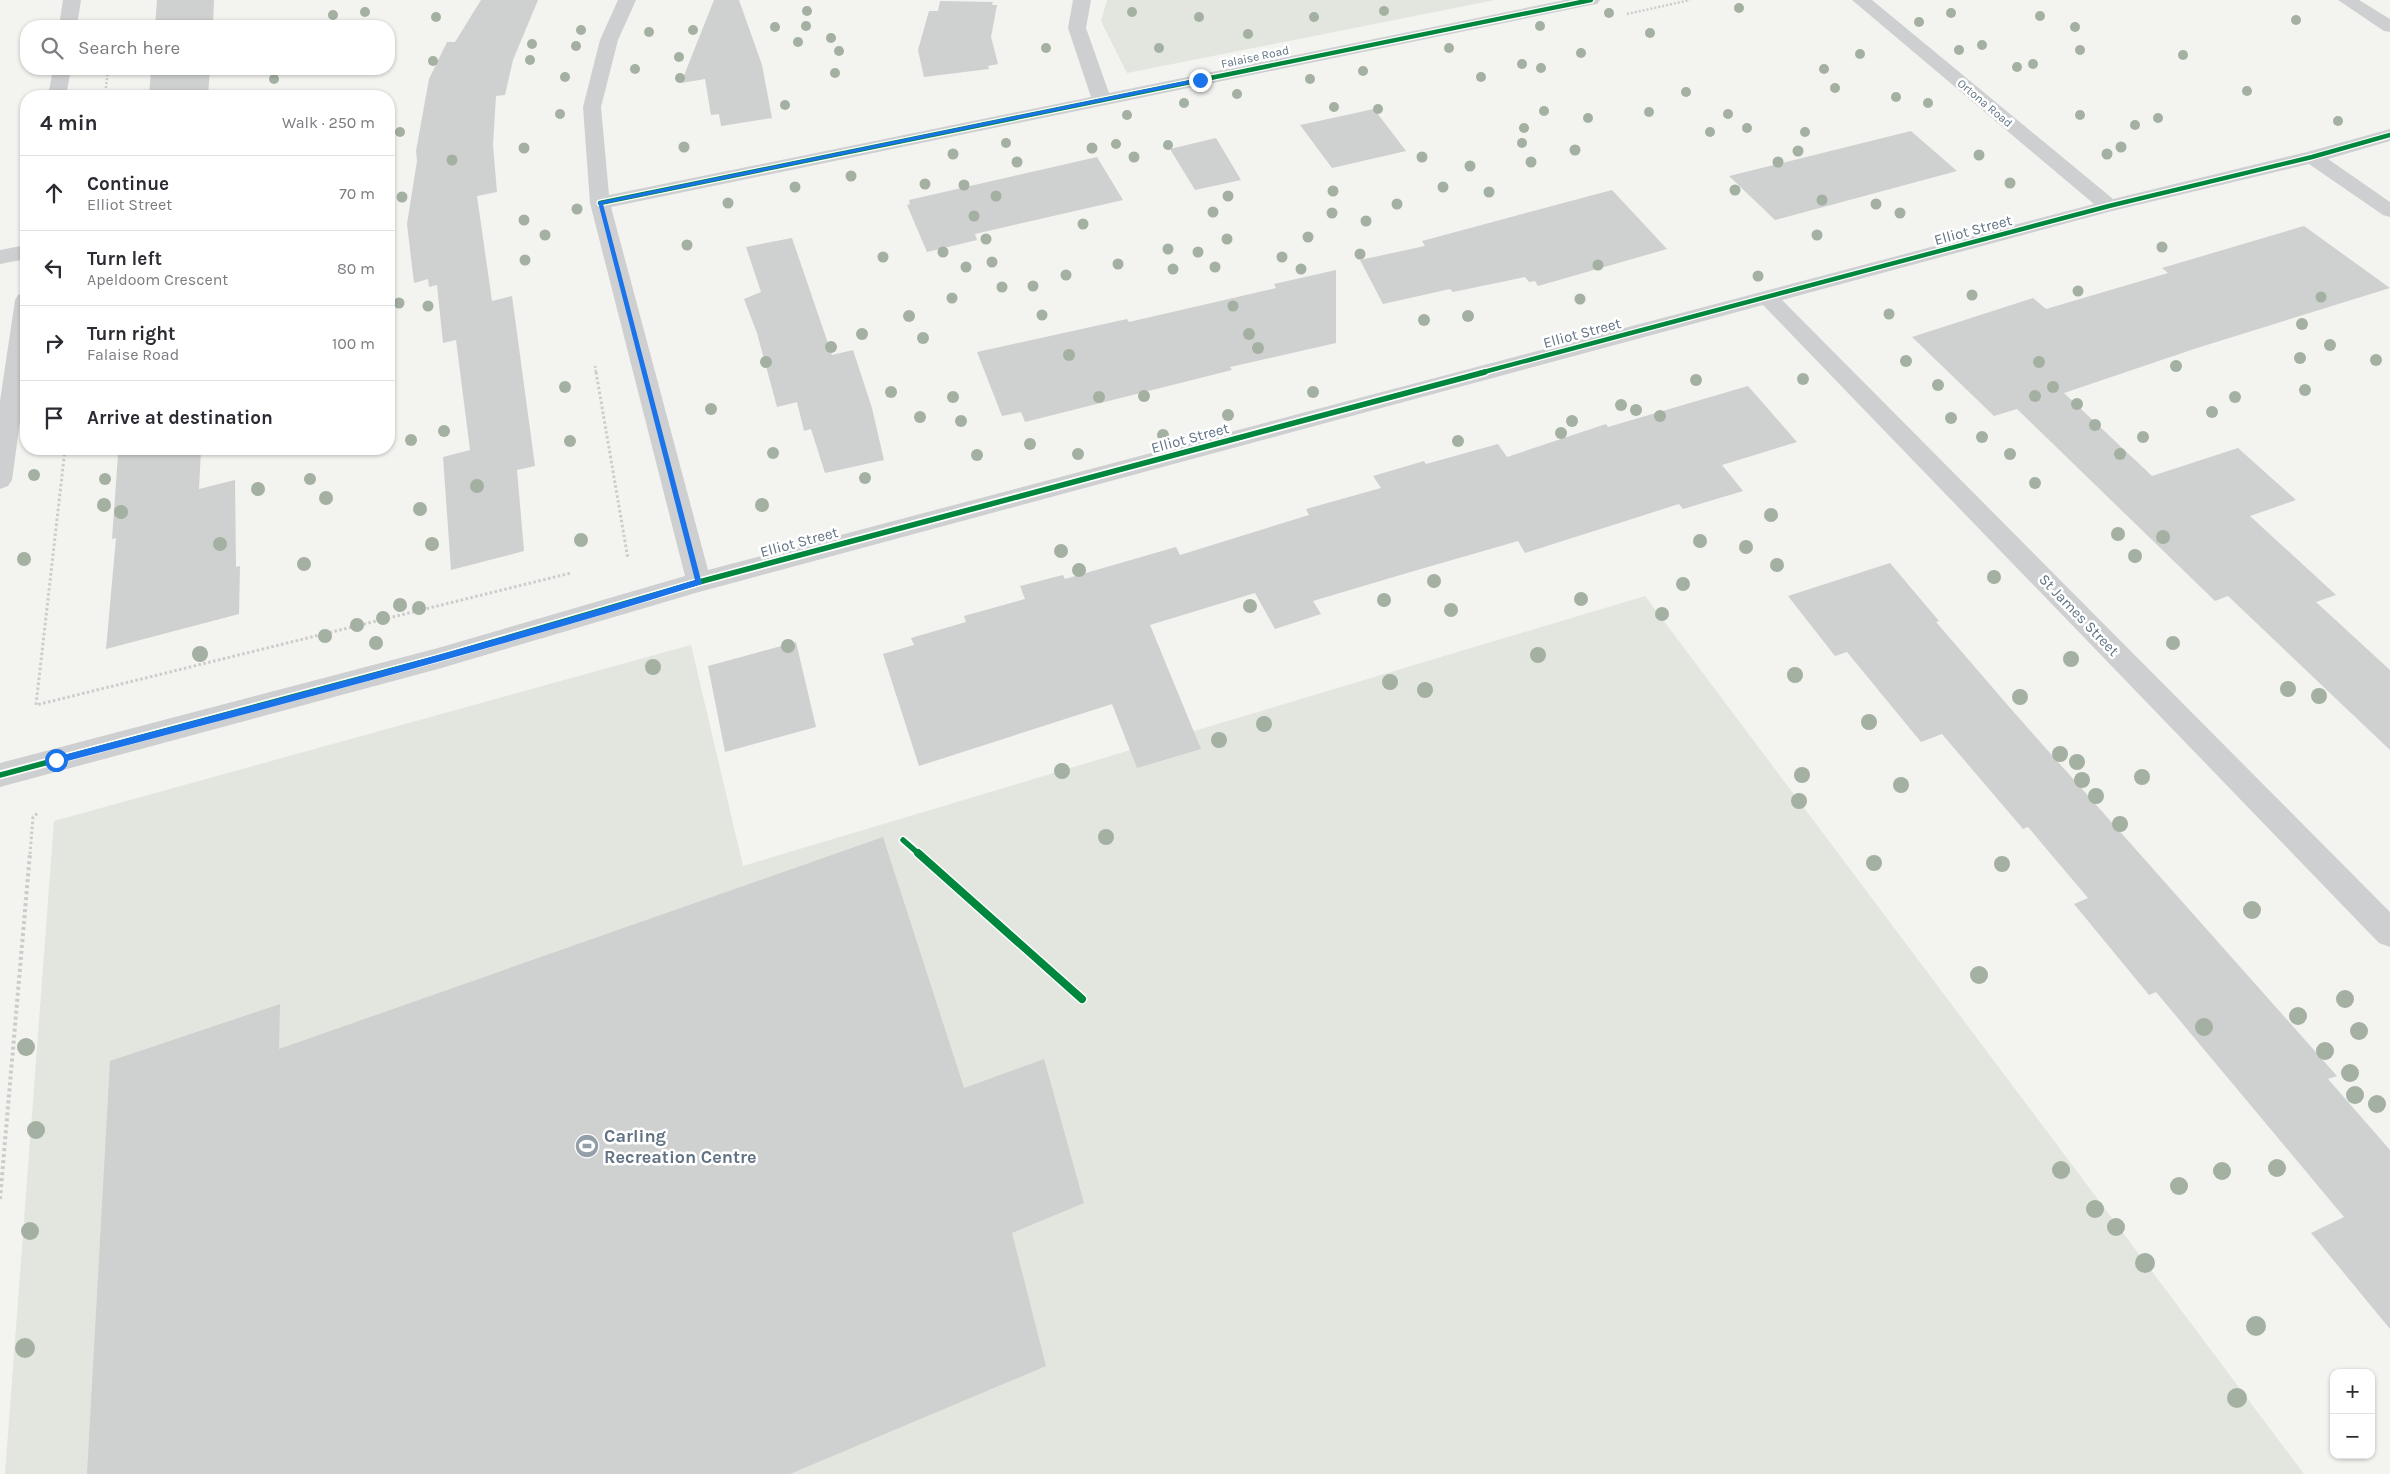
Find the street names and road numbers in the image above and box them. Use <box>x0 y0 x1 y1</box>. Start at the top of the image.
street label: Falaise Road <box>1220 43 1290 71</box>
street label: Ortona Road <box>1955 76 2015 130</box>
street label: Elliot Street <box>1932 211 2014 249</box>
street label: Elliot Street <box>1541 314 1623 352</box>
street label: Elliot Street <box>1149 419 1231 457</box>
street label: Elliot Street <box>758 523 840 561</box>
street label: St James Street <box>2035 570 2123 660</box>

